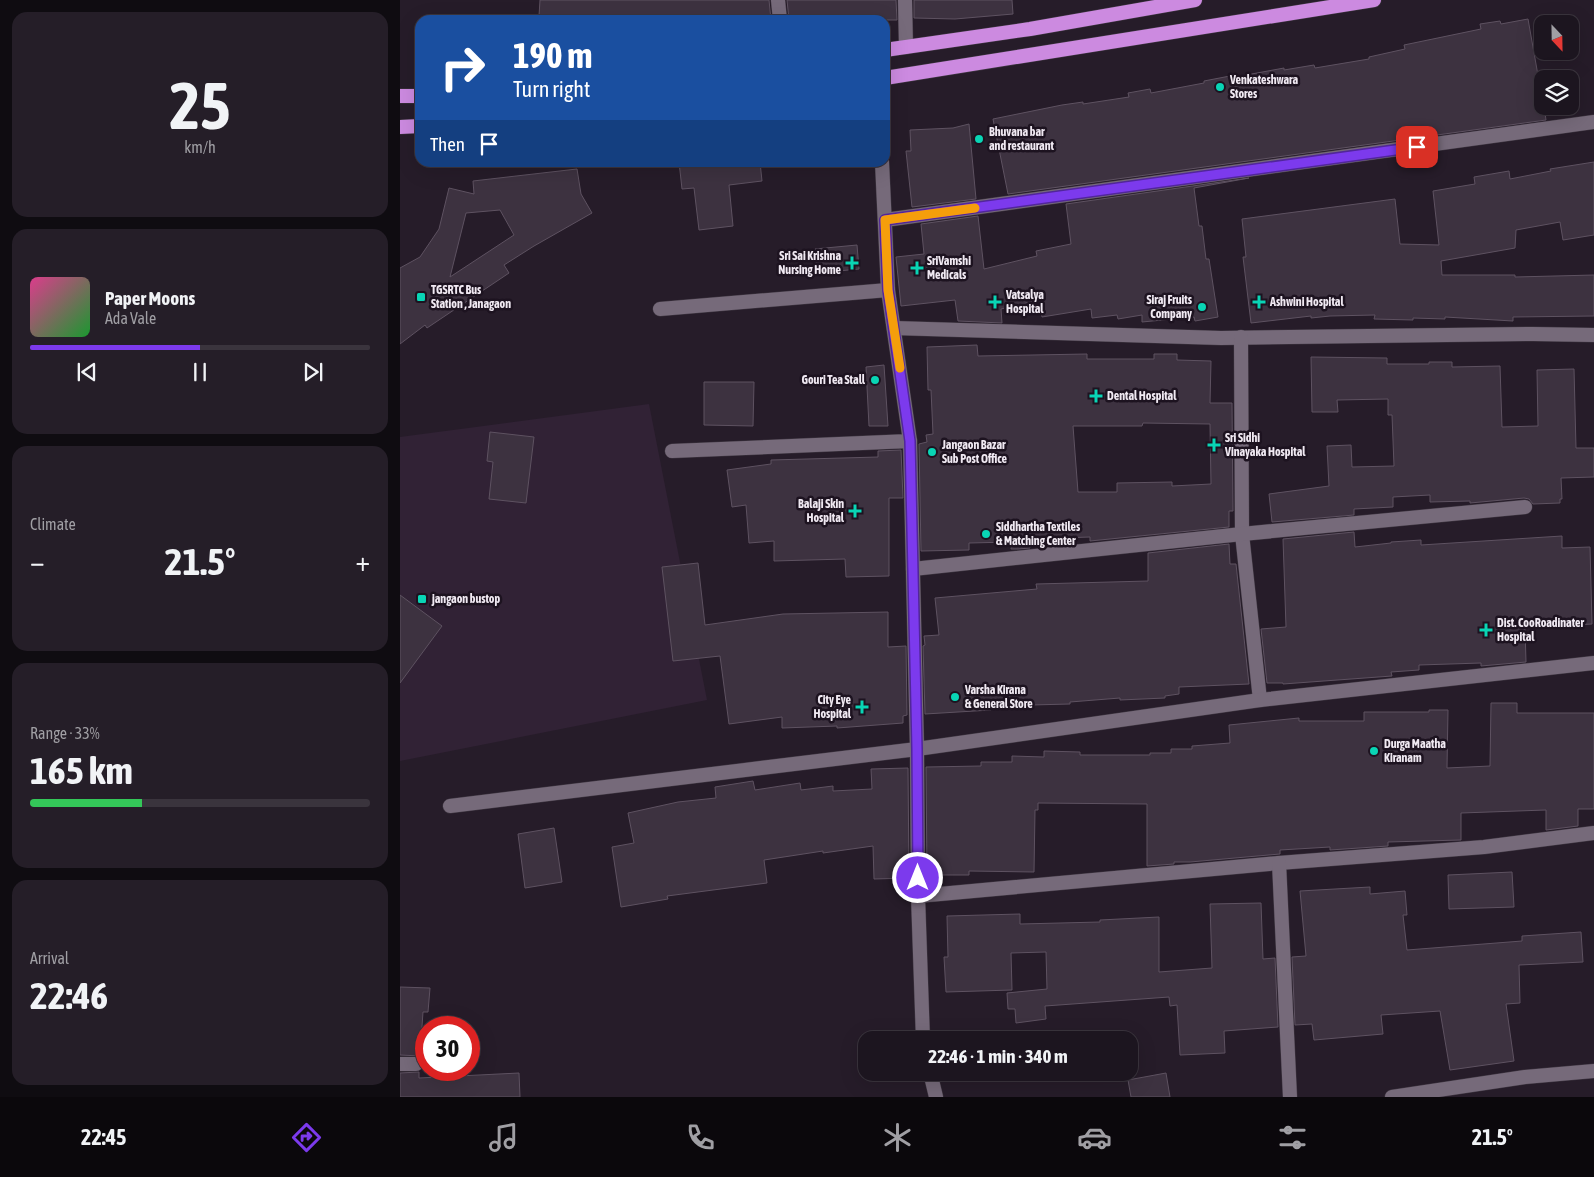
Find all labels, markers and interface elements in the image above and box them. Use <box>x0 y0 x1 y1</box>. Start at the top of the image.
north arrow <box>1534 15 1579 60</box>
map controls <box>1534 15 1579 115</box>
icon: right <box>430 35 495 100</box>
text: 190 m <box>513 35 592 75</box>
text: 25 <box>169 68 231 143</box>
button: layers <box>1534 70 1579 115</box>
place label: Venkateshwara Stores <box>1229 73 1298 101</box>
text: Turn right <box>513 76 590 102</box>
marker: Venkateshwara Stores <box>1214 81 1226 93</box>
place label: Bhuvana bar and restaurant <box>989 125 1054 153</box>
pin <box>1396 126 1438 168</box>
icon: arrive <box>475 130 503 158</box>
text: Then <box>430 133 465 155</box>
marker: Bhuvana bar and restaurant <box>973 133 985 145</box>
icon: arrive <box>1403 133 1431 161</box>
text: km/h <box>184 138 216 156</box>
place label: Sri Sai Krishna Nursing Home <box>778 249 842 277</box>
place label: SriVamshi Medicals <box>927 254 971 282</box>
marker: Sri Sai Krishna Nursing Home <box>845 256 859 270</box>
marker: SriVamshi Medicals <box>911 262 923 274</box>
place label: TGSRTC Bus Station , Janagaon <box>431 283 511 311</box>
text: Paper Moons <box>105 287 195 309</box>
place label: Vatsalya Hospital <box>1005 288 1044 316</box>
marker: TGSRTC Bus Station , Janagaon <box>415 291 427 303</box>
place label: Siraj Fruits Company <box>1147 293 1193 321</box>
marker: Vatsalya Hospital <box>988 295 1002 309</box>
marker: Ashwini Hospital <box>1252 295 1266 309</box>
place label: Ashwini Hospital <box>1269 295 1344 309</box>
marker: Siraj Fruits Company <box>1196 301 1208 313</box>
text: Ada Vale <box>105 309 156 327</box>
icon: previous <box>73 358 101 386</box>
icon: pause <box>186 358 214 386</box>
icon: next <box>299 358 327 386</box>
place label: Gouri Tea Stall <box>802 373 866 387</box>
marker: Gouri Tea Stall <box>869 374 881 386</box>
marker: Dental Hospital <box>1089 389 1103 403</box>
place label: Dental Hospital <box>1107 389 1177 403</box>
place label: Sri Sidhi Vinayaka Hospital <box>1224 431 1306 459</box>
place label: Jangaon Bazar Sub Post Office <box>941 438 1008 466</box>
marker: Sri Sidhi Vinayaka Hospital <box>1207 438 1221 452</box>
marker: Jangaon Bazar Sub Post Office <box>926 446 938 458</box>
place label: Balaji Skin Hospital <box>798 497 845 525</box>
marker: Balaji Skin Hospital <box>848 504 862 518</box>
text: Climate <box>30 515 76 533</box>
place label: Siddhartha Textiles & Matching Center <box>996 520 1081 548</box>
marker: Siddhartha Textiles & Matching Center <box>980 528 992 540</box>
text: 21.5° <box>165 540 235 583</box>
text: − <box>30 545 45 577</box>
text: + <box>355 545 370 577</box>
place label: jangaon bustop <box>431 592 500 606</box>
marker: jangaon bustop <box>416 593 428 605</box>
place label: Dist. CooRoadinater Hospital <box>1497 616 1584 644</box>
marker: Dist. CooRoadinater Hospital <box>1479 623 1493 637</box>
place label: Varsha Kirana & General Store <box>964 683 1033 711</box>
marker: Varsha Kirana & General Store <box>949 691 961 703</box>
place label: City Eye Hospital <box>813 693 852 721</box>
marker: City Eye Hospital <box>855 700 869 714</box>
text: Range · 33% <box>30 724 100 742</box>
place label: Durga Maatha Kiranam <box>1384 737 1446 765</box>
marker: Durga Maatha Kiranam <box>1368 745 1380 757</box>
text: 165 km <box>30 749 133 792</box>
position arrow <box>891 851 943 903</box>
text: Arrival <box>30 949 69 967</box>
text: 22:46 <box>30 974 108 1017</box>
speed limit sign: 30 <box>415 1016 480 1081</box>
text: 22:46 · 1 min · 340 m <box>928 1045 1068 1067</box>
icon: directions <box>289 1120 324 1155</box>
icon: music <box>486 1120 521 1155</box>
icon: phone <box>683 1120 718 1155</box>
icon: climate <box>880 1120 915 1155</box>
icon: car <box>1077 1120 1112 1155</box>
icon: filters <box>1275 1120 1310 1155</box>
text: 22:45 <box>81 1124 126 1150</box>
text: 21.5° <box>1472 1124 1513 1150</box>

